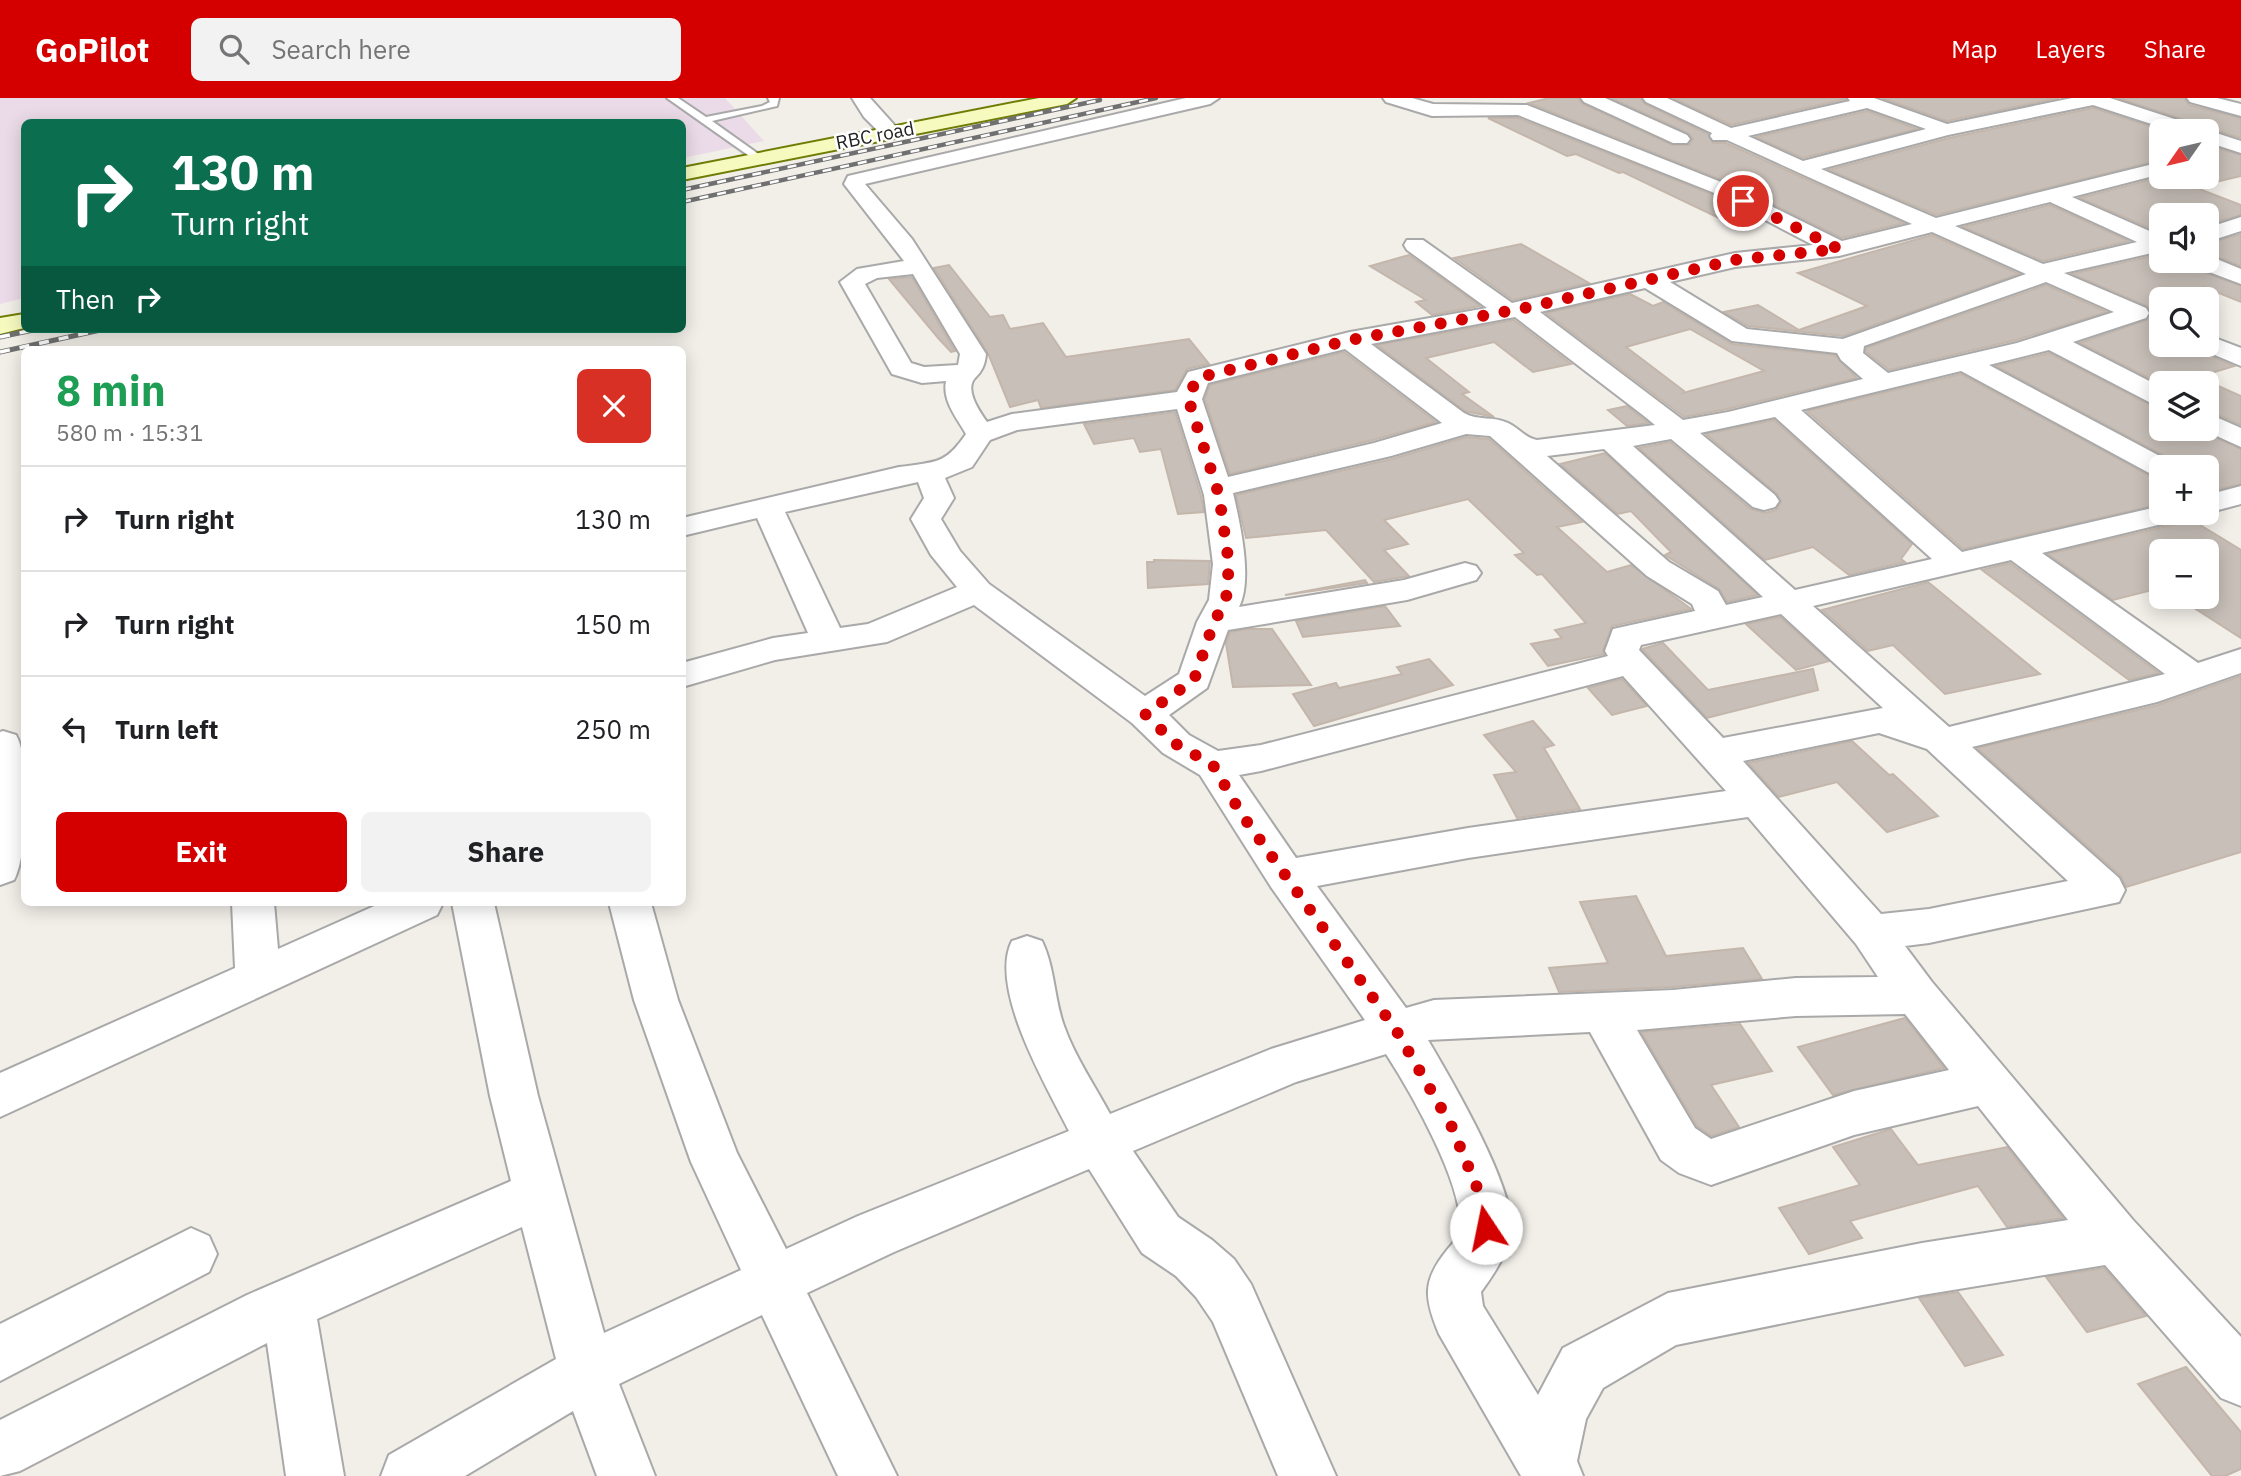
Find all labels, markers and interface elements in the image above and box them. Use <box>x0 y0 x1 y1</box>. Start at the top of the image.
search box <box>191 18 681 81</box>
text: GoPilot <box>35 28 149 71</box>
icon: search <box>215 30 253 68</box>
text: Search here <box>271 32 411 66</box>
text: Map <box>1951 33 1998 65</box>
text: Layers <box>2036 33 2106 65</box>
text: Share <box>2144 33 2206 65</box>
street label: RBC road <box>834 116 916 154</box>
north arrow <box>2149 119 2219 189</box>
map controls <box>2149 119 2219 609</box>
text: 130 m <box>171 140 315 203</box>
icon: right <box>56 147 147 238</box>
pin <box>1713 171 1773 231</box>
icon: arrive <box>1724 182 1762 220</box>
text: Turn right <box>171 202 309 244</box>
button: sound <box>2149 203 2219 273</box>
icon: right <box>129 280 167 318</box>
text: Then <box>56 282 115 316</box>
button: search <box>2149 287 2219 357</box>
text: 8 min <box>56 363 166 418</box>
button: close <box>577 369 651 443</box>
button: layers <box>2149 371 2219 441</box>
text: 580 m · 15:31 <box>56 417 203 447</box>
button: + <box>2149 455 2219 525</box>
icon: right <box>56 500 94 538</box>
text: Turn right <box>115 502 234 536</box>
text: 130 m <box>575 502 651 536</box>
button: − <box>2149 539 2219 609</box>
icon: right <box>56 605 94 643</box>
text: Turn right <box>115 607 234 641</box>
text: 150 m <box>575 607 651 641</box>
icon: left <box>56 710 94 748</box>
text: Turn left <box>115 712 218 746</box>
text: 250 m <box>575 712 651 746</box>
button: Exit <box>56 812 347 892</box>
button: Share <box>361 812 651 892</box>
position arrow <box>1449 1191 1523 1265</box>

